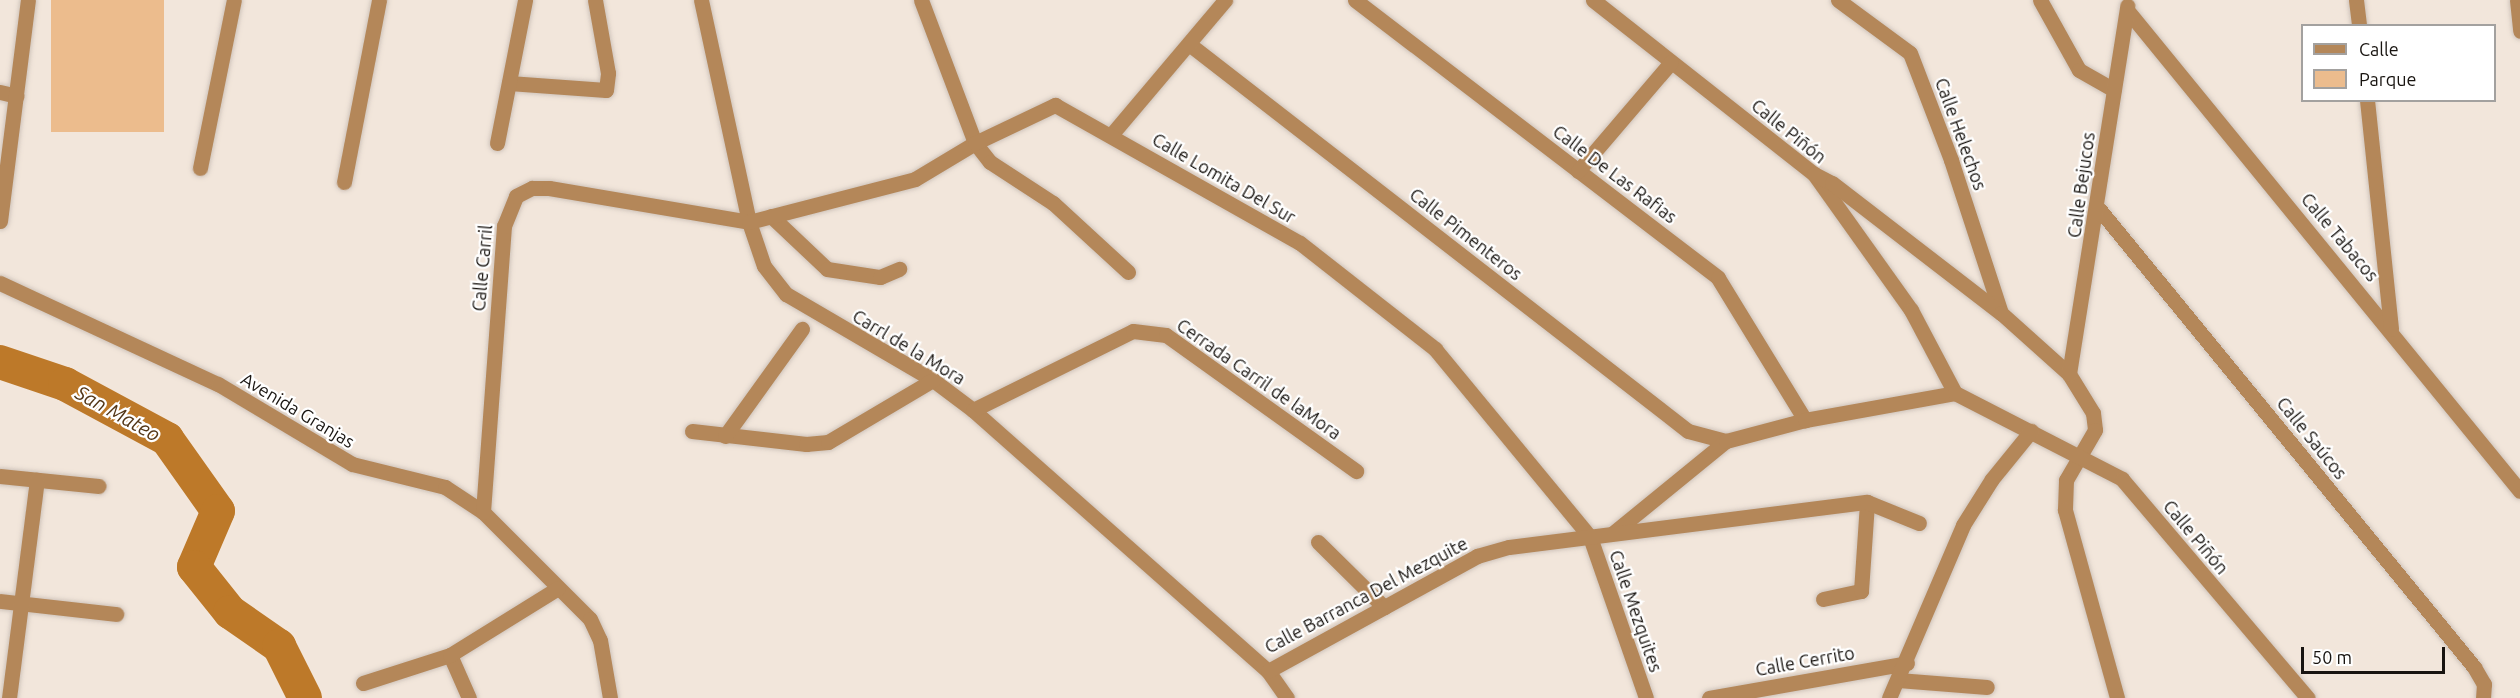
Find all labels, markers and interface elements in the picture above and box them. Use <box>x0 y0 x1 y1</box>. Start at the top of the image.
legend <box>2301 24 2496 102</box>
text: Calle <box>2359 39 2399 59</box>
text: Parque <box>2359 69 2416 89</box>
street label: Calle Helechos <box>1931 75 1991 193</box>
street label: Calle Piñón <box>1747 94 1831 168</box>
street label: Calle De Las Rafias <box>1549 120 1681 228</box>
street label: Calle Lomita Del Sur <box>1149 128 1299 228</box>
street label: Calle Bejucos <box>2063 131 2099 239</box>
street label: Calle Pimenteros <box>1405 183 1527 285</box>
street label: Calle Tabacos <box>2297 188 2383 286</box>
street label: Calle Carril <box>467 224 497 312</box>
street label: Carrl de la Mora <box>849 305 969 389</box>
street label: Cerrada Carril de laMora <box>1173 314 1345 444</box>
street label: Avenida Granjas <box>237 368 359 452</box>
water label: San Mateo <box>71 380 165 446</box>
street label: Calle Saúcos <box>2272 393 2352 483</box>
street label: Calle Piñón <box>2159 496 2233 578</box>
street label: Calle Barranca Del Mezquite <box>1261 532 1471 658</box>
street label: Calle Mezquites <box>1605 547 1667 675</box>
scale bar <box>2304 635 2448 673</box>
street label: Calle Cerrito <box>1754 642 1856 680</box>
text: 50 m <box>2312 647 2352 667</box>

